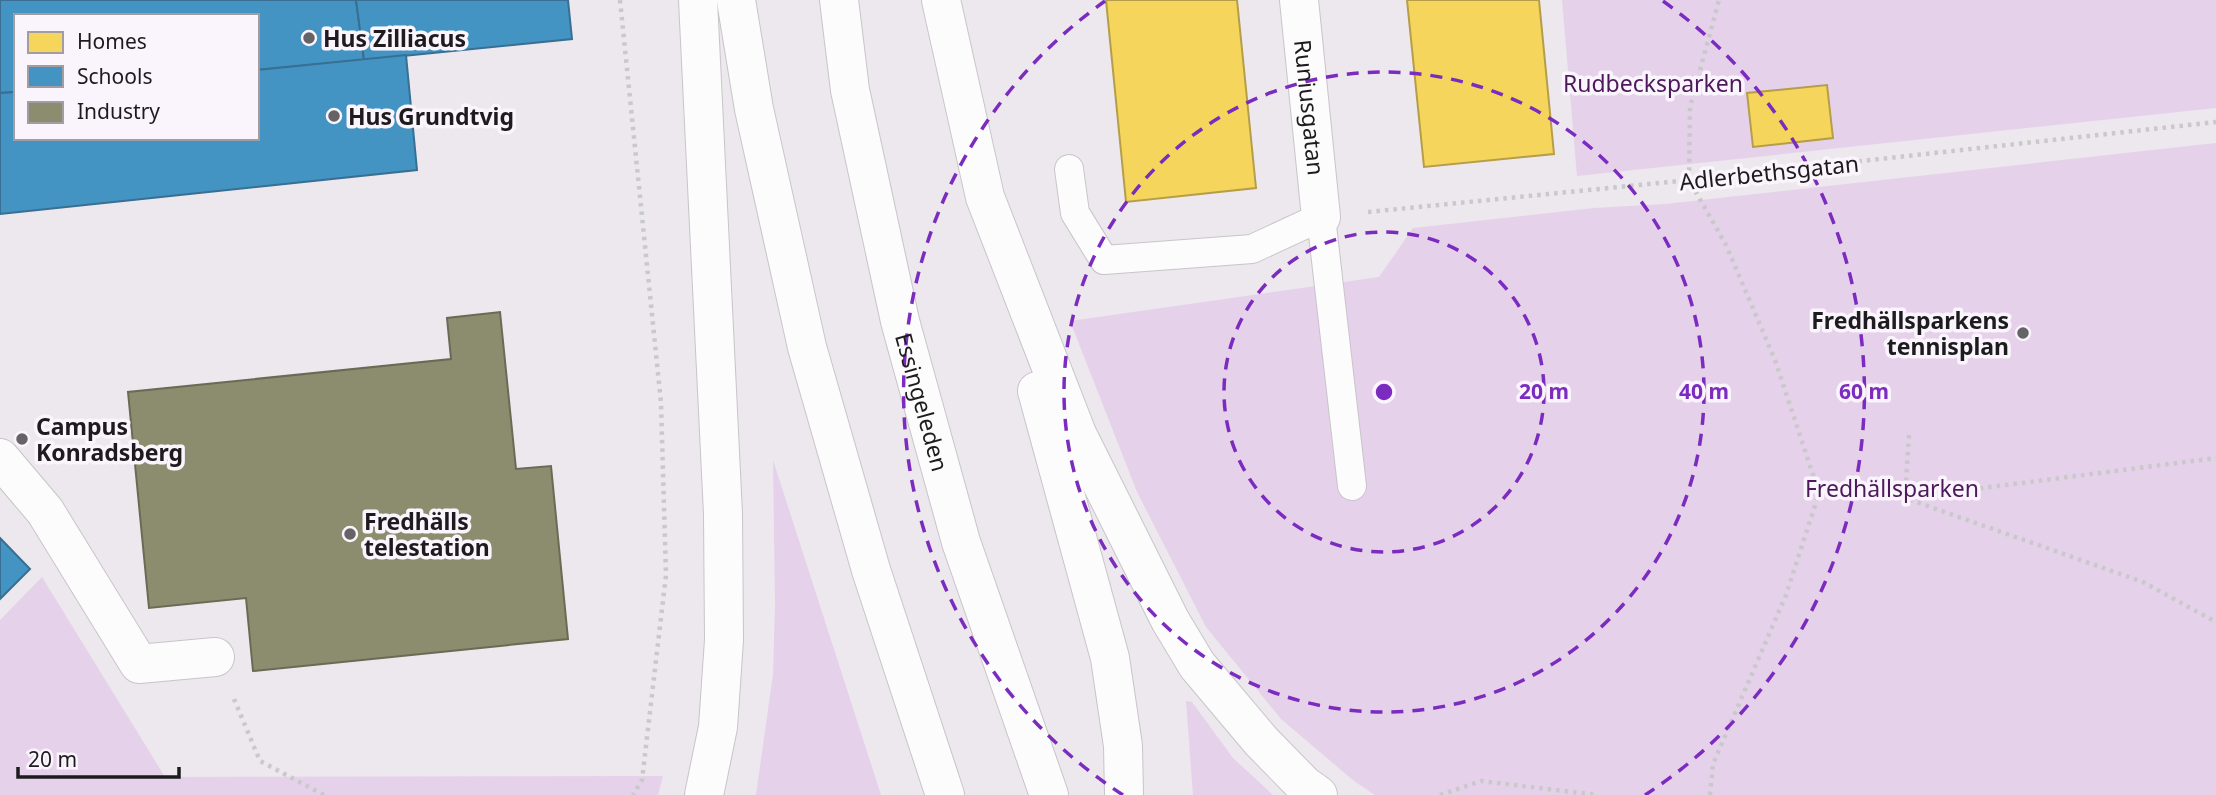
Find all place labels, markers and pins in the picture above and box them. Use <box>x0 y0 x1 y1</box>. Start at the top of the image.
place label: Hus Zilliacus <box>323 22 466 54</box>
marker: Hus Zilliacus <box>301 30 317 46</box>
place label: Hus Grundtvig <box>348 100 514 132</box>
marker: Hus Grundtvig <box>326 108 342 124</box>
place label: Fredhällsparkens tennisplan <box>1811 304 2009 362</box>
marker: Fredhällsparkens tennisplan <box>2015 325 2031 341</box>
centre of rings <box>1372 380 1396 404</box>
place label: Campus Konradsberg <box>36 410 183 468</box>
marker: Campus Konradsberg <box>14 431 30 447</box>
place label: Fredhälls telestation <box>364 505 490 563</box>
marker: Fredhälls telestation <box>342 526 358 542</box>

